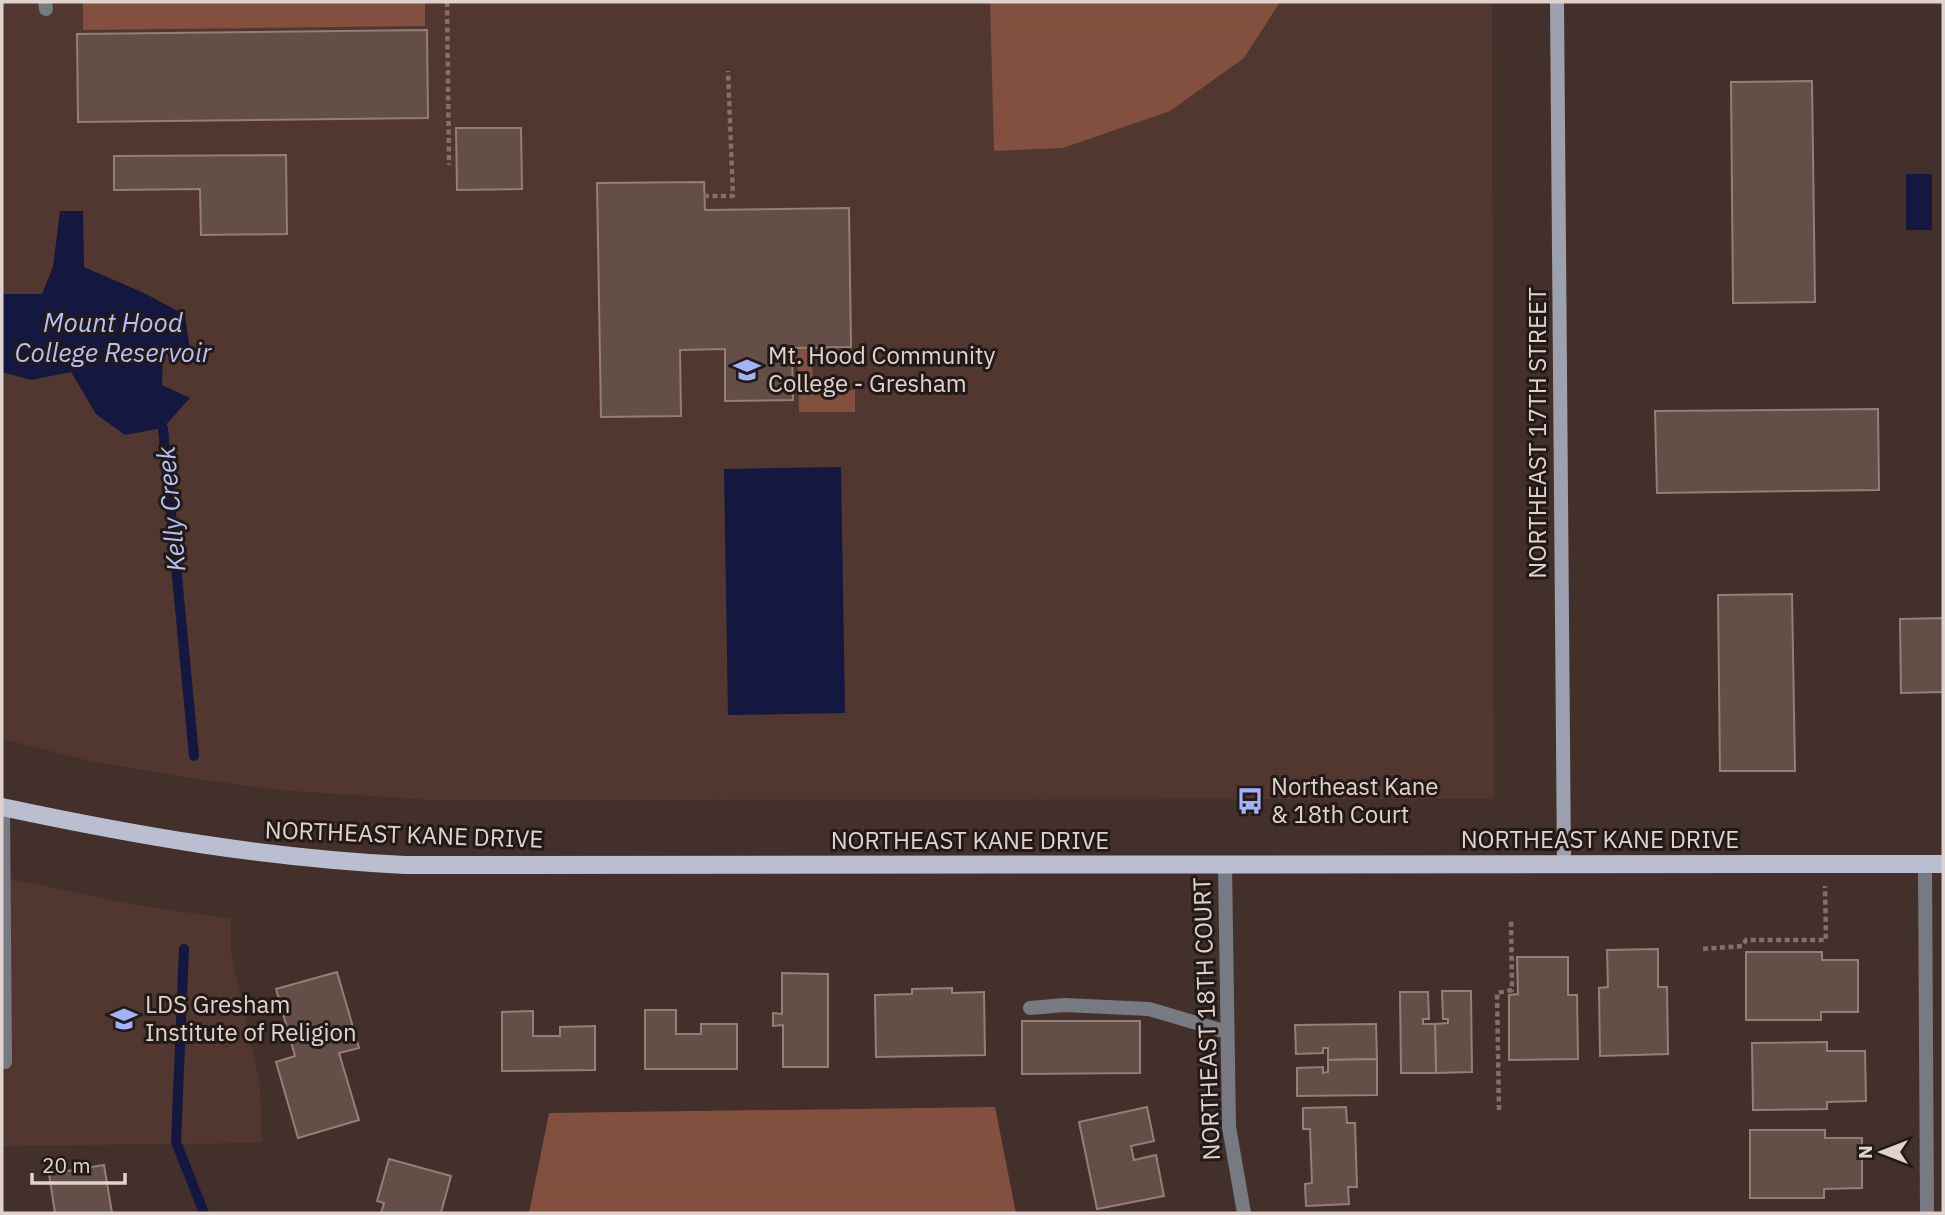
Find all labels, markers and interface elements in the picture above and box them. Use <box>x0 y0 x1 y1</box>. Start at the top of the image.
street label: NORTHEAST 17TH STREET <box>1521 287 1553 579</box>
water label: Mount Hood College Reservoir <box>15 305 213 369</box>
place label: Mt. Hood Community College - Gresham <box>768 339 995 399</box>
school or university icon: Mt. Hood Community College - Gresham <box>732 355 762 385</box>
water label: Kelly Creek <box>148 445 192 573</box>
place label: Northeast Kane & 18th Court <box>1271 770 1438 830</box>
bus stop icon: Northeast Kane & 18th Court <box>1235 786 1265 816</box>
street label: NORTHEAST KANE DRIVE <box>264 813 544 855</box>
street label: NORTHEAST KANE DRIVE <box>1461 823 1739 855</box>
street label: NORTHEAST KANE DRIVE <box>831 824 1109 856</box>
street label: NORTHEAST 18TH COURT <box>1185 877 1227 1161</box>
place label: LDS Gresham Institute of Religion <box>145 988 357 1048</box>
school or university icon: LDS Gresham Institute of Religion <box>109 1004 139 1034</box>
north arrow <box>1847 1117 1917 1187</box>
scale bar <box>32 1142 124 1186</box>
text: N <box>1853 1145 1877 1159</box>
text: 20 m <box>42 1151 91 1179</box>

